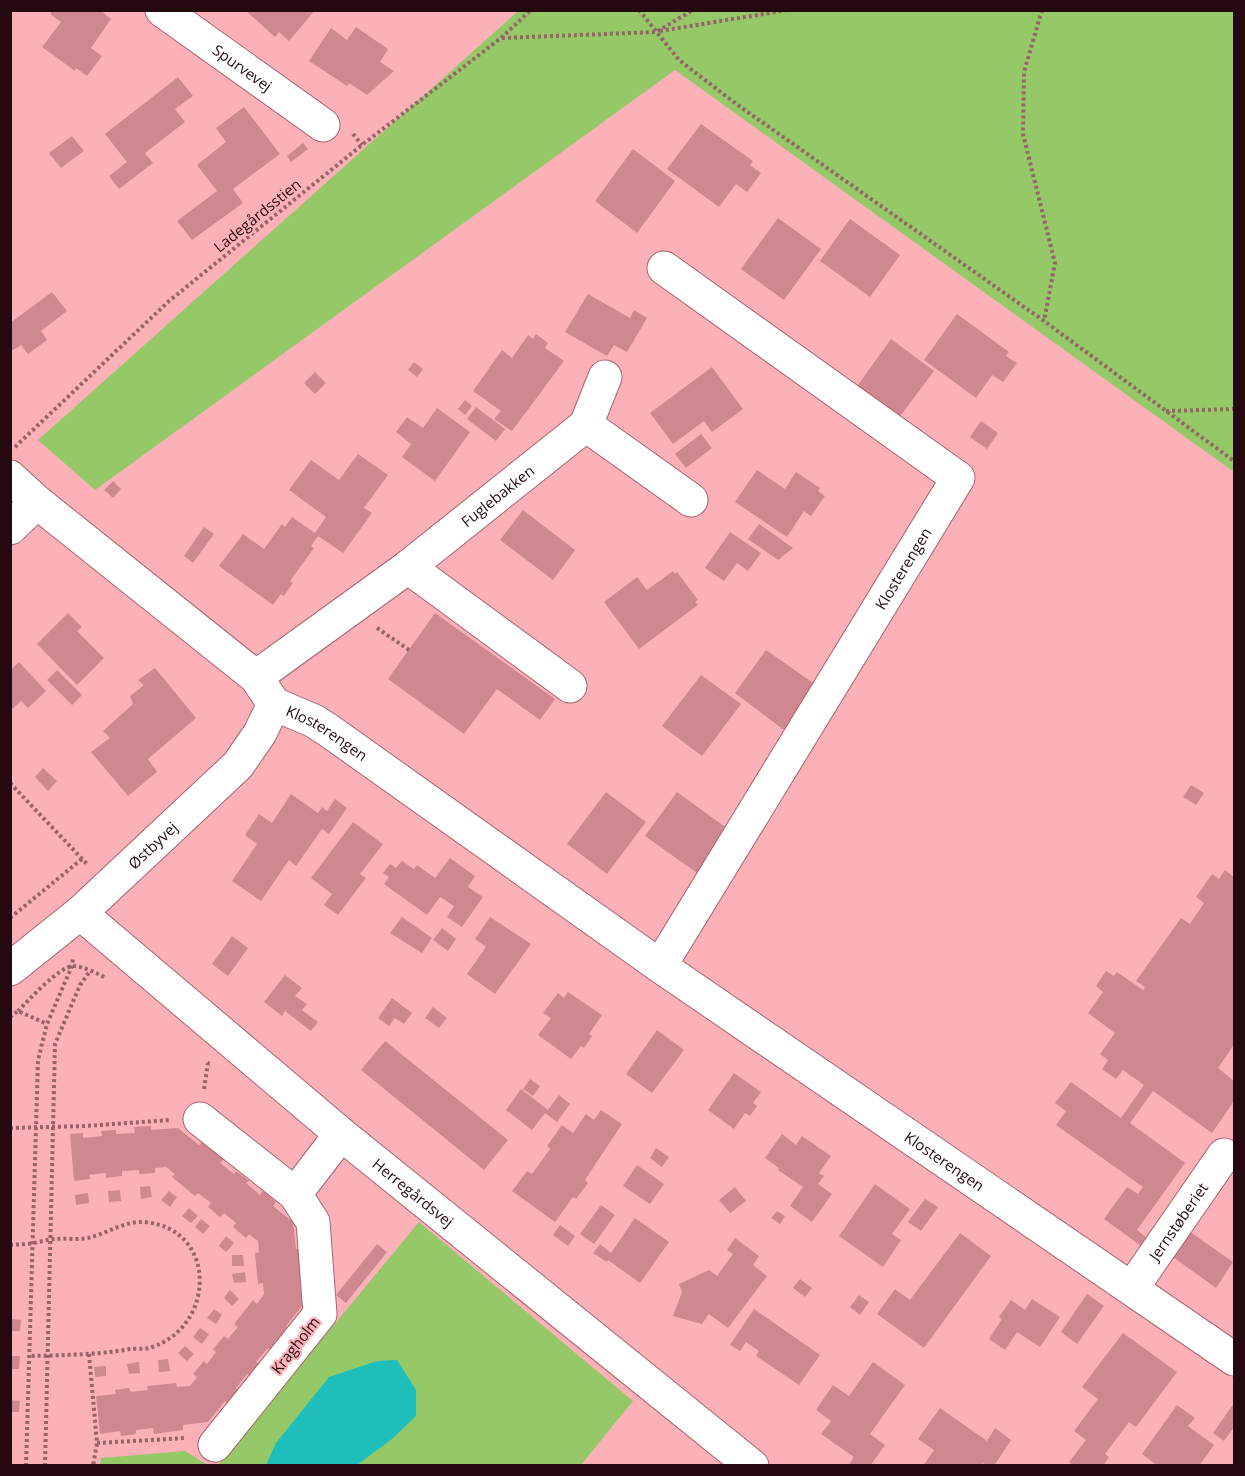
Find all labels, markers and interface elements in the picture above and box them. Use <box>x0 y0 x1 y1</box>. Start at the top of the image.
street label: Spurvevej <box>209 40 276 96</box>
street label: Ladegårdsstien <box>209 174 305 256</box>
street label: Fuglebakken <box>457 460 538 531</box>
street label: Klosterengen <box>870 524 936 613</box>
street label: Klosterengen <box>283 700 372 765</box>
street label: Østbyvej <box>124 817 181 873</box>
street label: Klosterengen <box>901 1127 988 1195</box>
street label: Herregårdsvej <box>369 1154 458 1231</box>
street label: Jernstøberiet <box>1143 1178 1212 1266</box>
street label: Kragholm <box>266 1312 324 1378</box>

